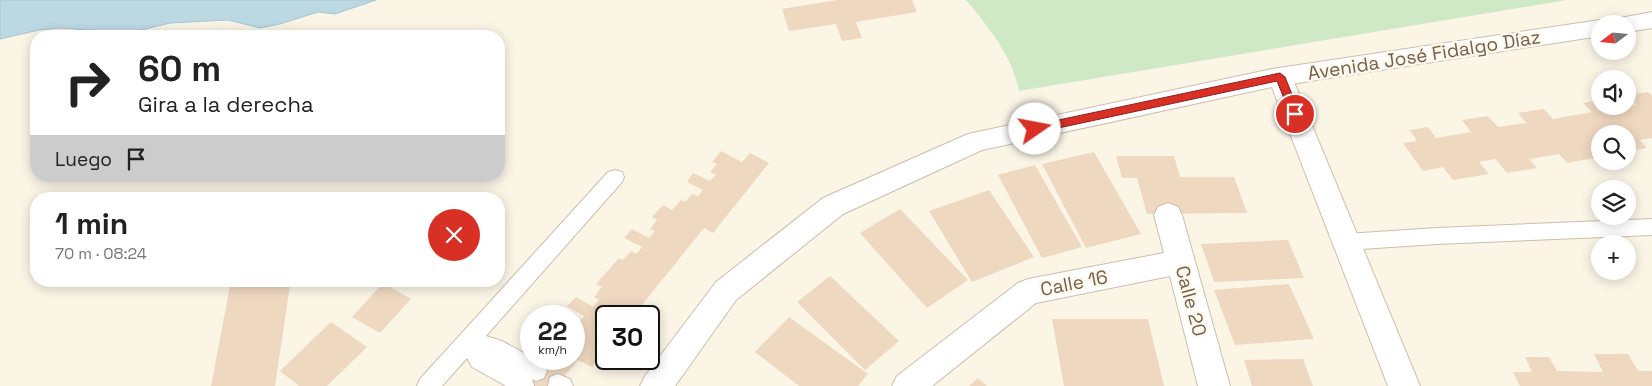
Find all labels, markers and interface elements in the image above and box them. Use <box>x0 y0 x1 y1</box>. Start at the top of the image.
north arrow <box>1591 15 1636 60</box>
map controls <box>1591 15 1636 280</box>
street label: Avenida José Fidalgo Díaz <box>1306 24 1542 86</box>
text: 60 m <box>138 47 221 91</box>
icon: right <box>55 50 120 115</box>
button: sound <box>1591 70 1636 115</box>
text: Gira a la derecha <box>138 90 314 118</box>
pin <box>1274 93 1316 135</box>
icon: arrive <box>1281 100 1309 128</box>
position arrow <box>1008 102 1060 154</box>
button: search <box>1591 125 1636 170</box>
icon: arrive <box>122 145 150 173</box>
text: Luego <box>55 147 112 172</box>
button: layers <box>1591 180 1636 225</box>
text: 1 min <box>55 204 128 243</box>
button: close <box>428 209 480 261</box>
button: + <box>1591 235 1636 280</box>
text: 70 m · 08:24 <box>55 243 147 264</box>
street label: Calle 20 <box>1170 263 1212 339</box>
street label: Calle 16 <box>1038 264 1110 302</box>
speed limit sign: 30 <box>595 305 660 370</box>
text: 22 <box>538 315 567 347</box>
text: km/h <box>538 342 567 358</box>

